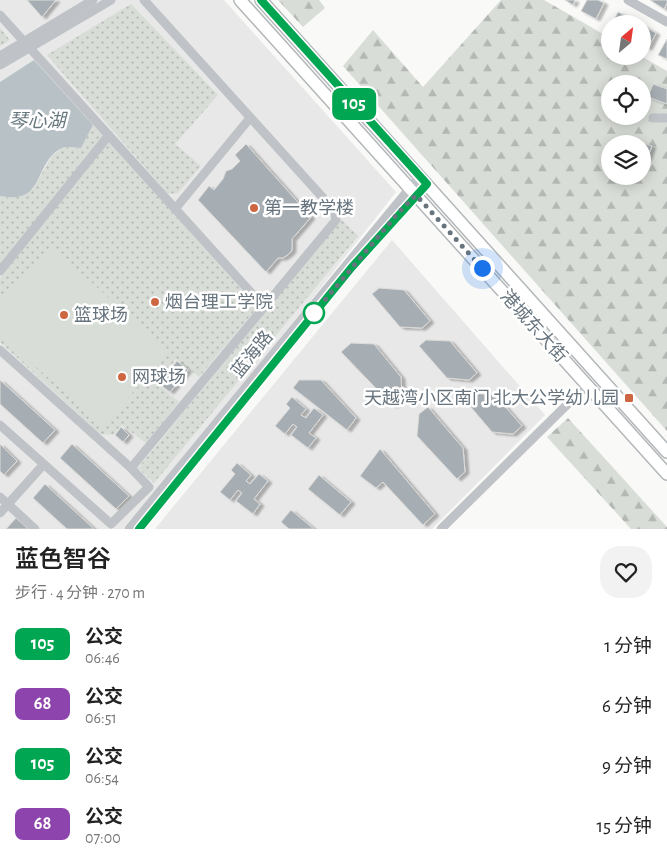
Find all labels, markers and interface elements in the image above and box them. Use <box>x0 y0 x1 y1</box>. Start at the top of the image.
north arrow <box>601 15 651 65</box>
map controls <box>601 15 651 185</box>
button: locate <box>601 75 651 125</box>
line badge: 105 <box>325 88 383 120</box>
text: 105 <box>342 95 366 113</box>
water label: 琴心湖 <box>8 111 68 131</box>
button: layers <box>601 135 651 185</box>
place label: 第一教学楼 <box>264 198 354 218</box>
marker: 第一教学楼 <box>248 202 260 214</box>
your location <box>470 256 495 281</box>
street label: 港城东大街 <box>496 286 572 366</box>
place label: 烟台理工学院 <box>165 292 273 312</box>
marker: 烟台理工学院 <box>149 296 161 308</box>
unlabelled marker <box>303 302 325 324</box>
place label: 篮球场 <box>74 305 128 325</box>
marker: 篮球场 <box>58 309 70 321</box>
street label: 蓝海路 <box>227 327 277 381</box>
place label: 网球场 <box>132 367 186 387</box>
marker: 网球场 <box>116 371 128 383</box>
place label: 天越湾小区南门 北大公学幼儿园 <box>364 388 619 408</box>
marker: 天越湾小区南门 北大公学幼儿园 <box>623 392 635 404</box>
button: heart <box>600 546 652 598</box>
text: 蓝色智谷 <box>15 548 111 572</box>
text: 步行 · 4 分钟 · 270 m <box>15 585 145 601</box>
text: 公交 <box>85 628 123 647</box>
text: 105 <box>31 635 54 653</box>
text: 1 分钟 <box>604 637 652 656</box>
text: 06:46 <box>85 650 120 666</box>
text: 公交 <box>85 688 123 707</box>
text: 68 <box>34 695 51 713</box>
text: 6 分钟 <box>602 697 652 716</box>
text: 06:51 <box>85 710 117 726</box>
text: 公交 <box>85 748 123 767</box>
text: 105 <box>31 755 54 773</box>
text: 9 分钟 <box>602 757 652 776</box>
text: 06:54 <box>85 770 119 786</box>
text: 公交 <box>85 808 123 827</box>
text: 68 <box>34 815 51 833</box>
text: 15 分钟 <box>596 817 652 836</box>
text: 07:00 <box>85 830 121 846</box>

